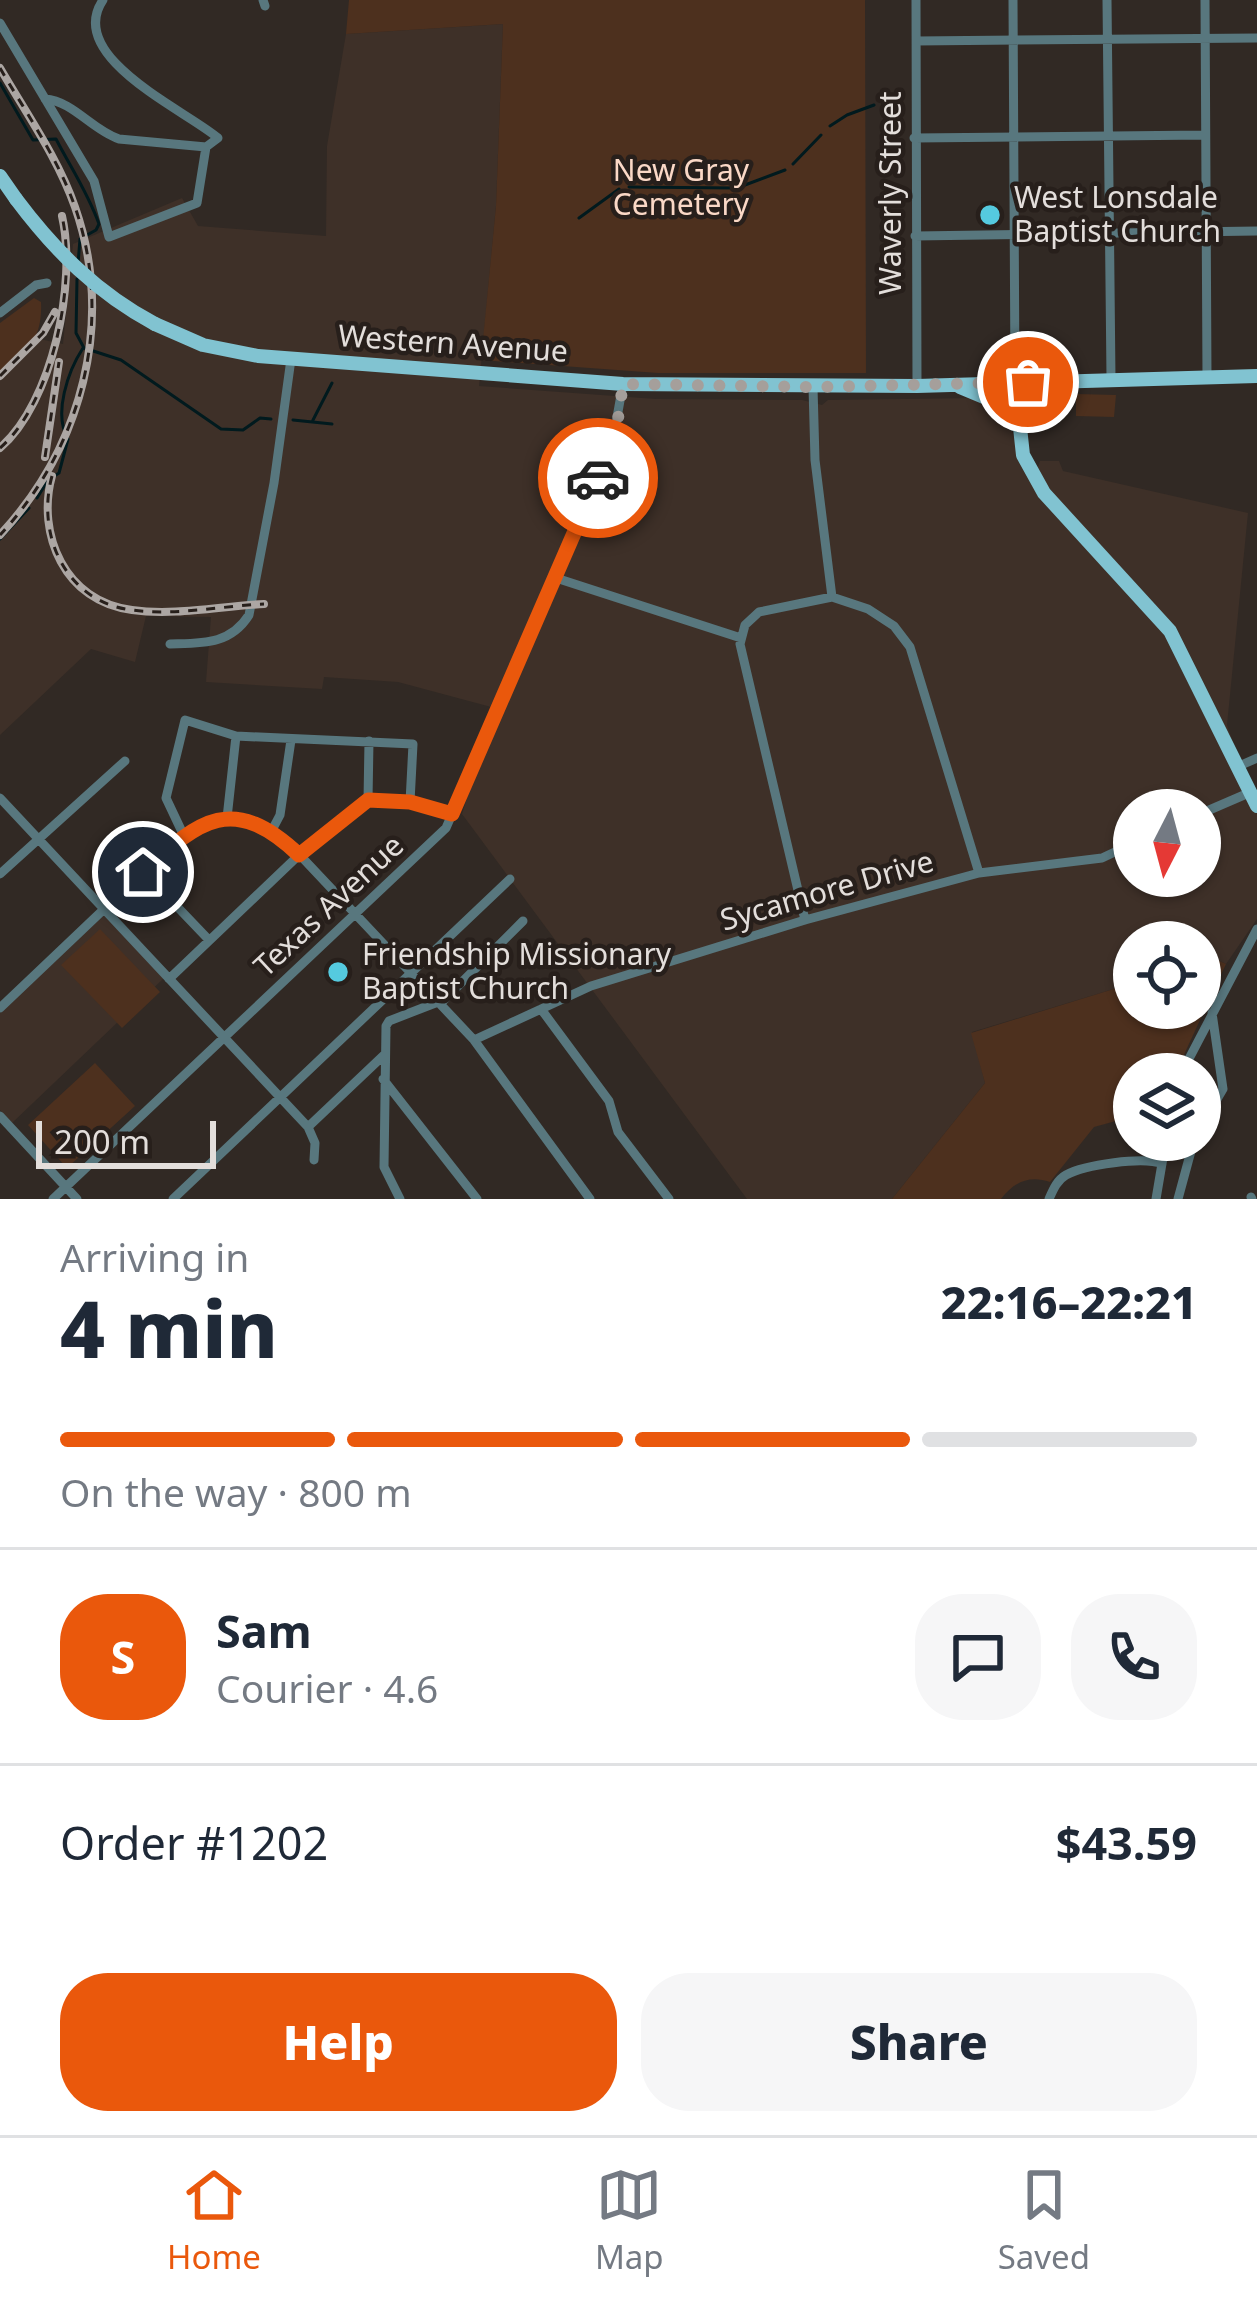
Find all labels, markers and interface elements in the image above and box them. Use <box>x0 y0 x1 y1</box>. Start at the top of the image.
street label: Waverly Street <box>869 91 910 295</box>
park label: New Gray Cemetery <box>613 149 750 224</box>
place label: West Lonsdale Baptist Church <box>1014 176 1221 251</box>
marker: West Lonsdale Baptist Church <box>977 202 1003 228</box>
street label: Western Avenue <box>337 314 569 371</box>
pin <box>977 331 1079 433</box>
icon: bag <box>995 349 1061 415</box>
courier <box>538 418 658 538</box>
icon: car <box>565 445 631 511</box>
north arrow <box>1113 789 1221 897</box>
map controls <box>1113 789 1221 1161</box>
pin <box>92 821 194 923</box>
street label: Texas Avenue <box>244 825 412 985</box>
icon: home <box>110 839 176 905</box>
street label: Sycamore Drive <box>715 840 938 940</box>
button: locate <box>1113 921 1221 1029</box>
place label: Friendship Missionary Baptist Church <box>362 933 672 1008</box>
marker: Friendship Missionary Baptist Church <box>325 959 351 985</box>
button: layers <box>1113 1053 1221 1161</box>
scale bar <box>36 1115 216 1168</box>
text: 200 m <box>54 1119 150 1164</box>
text: Arriving in <box>60 1230 249 1283</box>
text: 22:16–22:21 <box>941 1271 1197 1332</box>
text: 4 min <box>60 1275 278 1381</box>
text: On the way · 800 m <box>60 1465 412 1518</box>
button: chat <box>915 1594 1041 1720</box>
button: phone <box>1071 1594 1197 1720</box>
text: Sam <box>216 1600 312 1661</box>
text: S <box>111 1626 135 1687</box>
text: Courier · 4.6 <box>216 1661 438 1714</box>
text: Order #1202 <box>60 1812 328 1873</box>
text: $43.59 <box>1056 1812 1197 1873</box>
button: Help <box>60 1973 617 2111</box>
button: Share <box>641 1973 1197 2111</box>
tab: Home <box>167 2162 261 2279</box>
tab: Map <box>595 2162 664 2279</box>
tab: Saved <box>998 2162 1090 2279</box>

